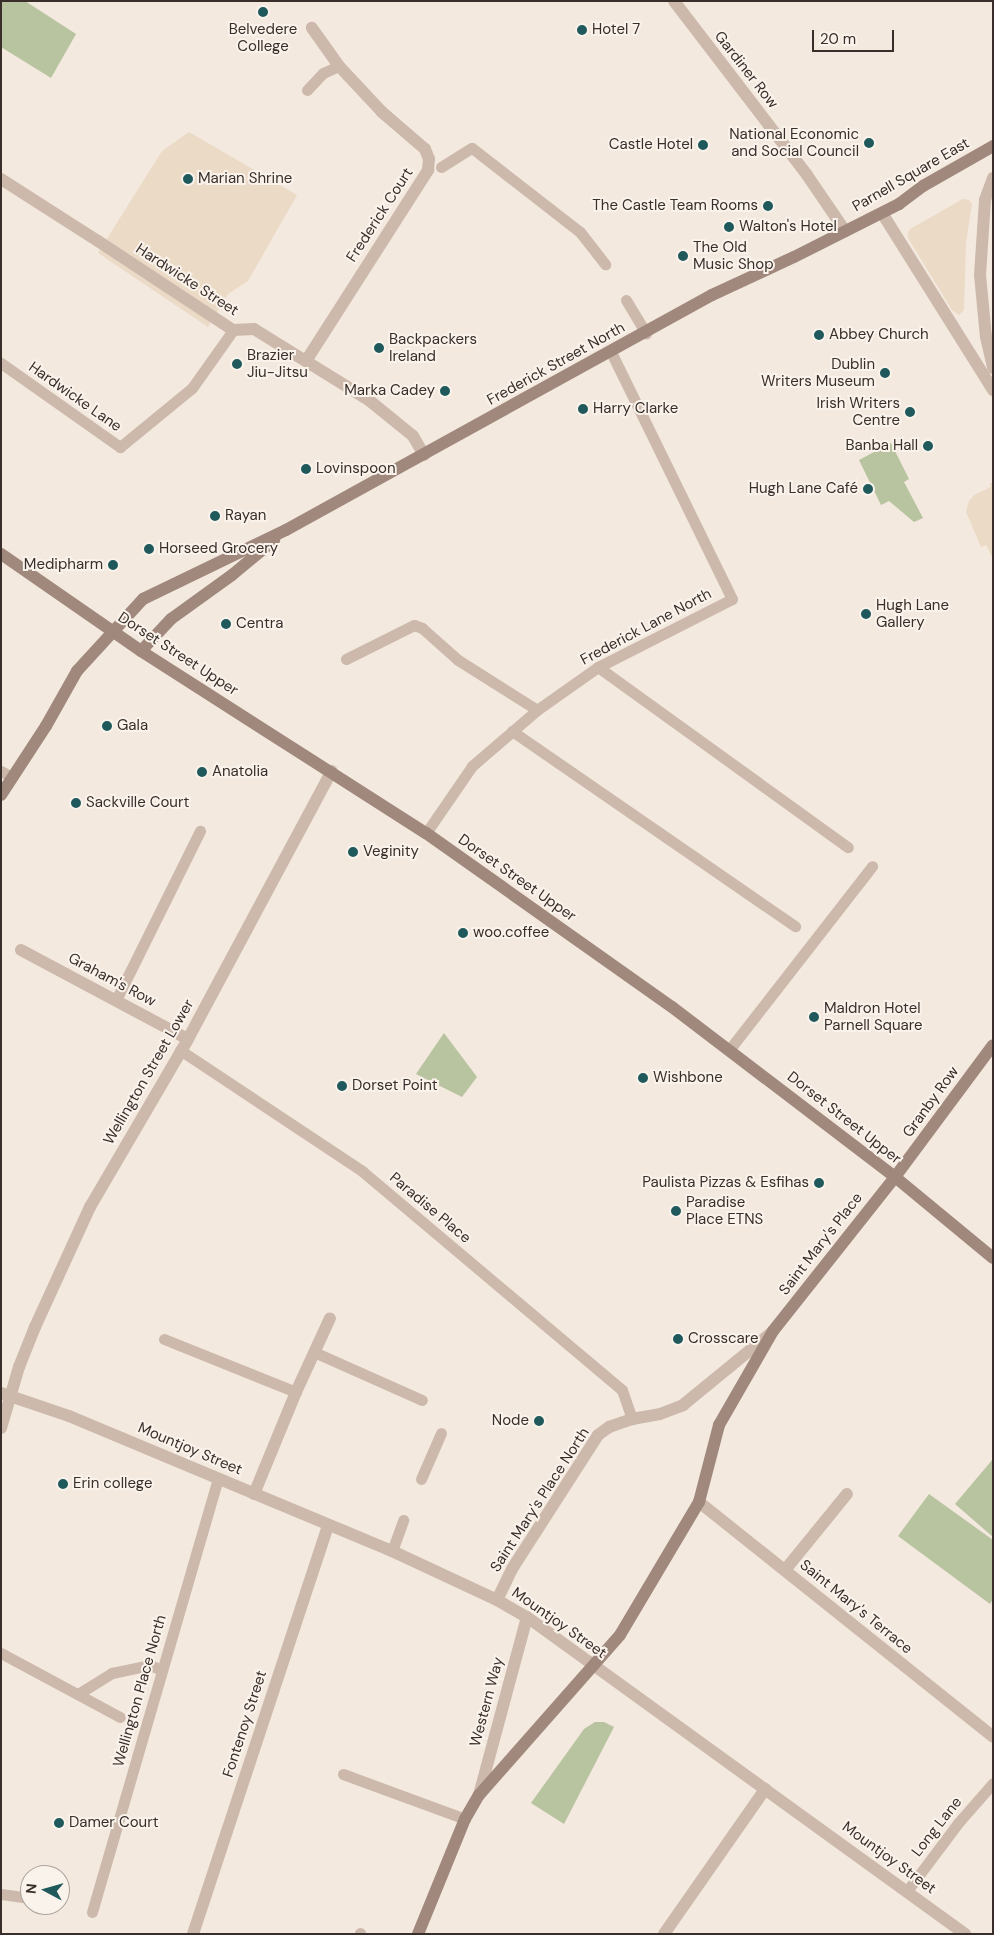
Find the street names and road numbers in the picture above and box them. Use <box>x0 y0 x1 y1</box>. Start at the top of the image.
street label: Gardiner Row <box>710 28 782 112</box>
street label: Parnell Square East <box>849 134 973 216</box>
street label: Frederick Court <box>343 165 417 265</box>
street label: Hardwicke Street <box>132 240 242 320</box>
street label: Frederick Street North <box>484 319 628 409</box>
street label: Hardwicke Lane <box>25 358 125 436</box>
street label: Frederick Lane North <box>578 585 714 669</box>
street label: Dorset Street Upper <box>115 608 241 700</box>
street label: Dorset Street Upper <box>455 831 579 925</box>
street label: Graham's Row <box>65 949 159 1011</box>
street label: Wellington Street Lower <box>100 996 198 1148</box>
street label: Granby Row <box>899 1063 963 1141</box>
street label: Dorset Street Upper <box>783 1068 905 1168</box>
street label: Paradise Place <box>386 1169 474 1247</box>
street label: Saint Mary's Place <box>775 1189 867 1299</box>
street label: Mountjoy Street <box>135 1419 245 1479</box>
street label: Saint Mary's Place North <box>487 1425 593 1575</box>
street label: Saint Mary's Terrace <box>796 1556 916 1658</box>
street label: Mountjoy Street <box>508 1584 610 1662</box>
street label: Wellington Place North <box>110 1613 170 1769</box>
street label: Western Way <box>466 1655 508 1749</box>
street label: Fontenoy Street <box>219 1668 271 1780</box>
street label: Long Lane <box>908 1794 966 1860</box>
street label: Mountjoy Street <box>839 1818 939 1898</box>

